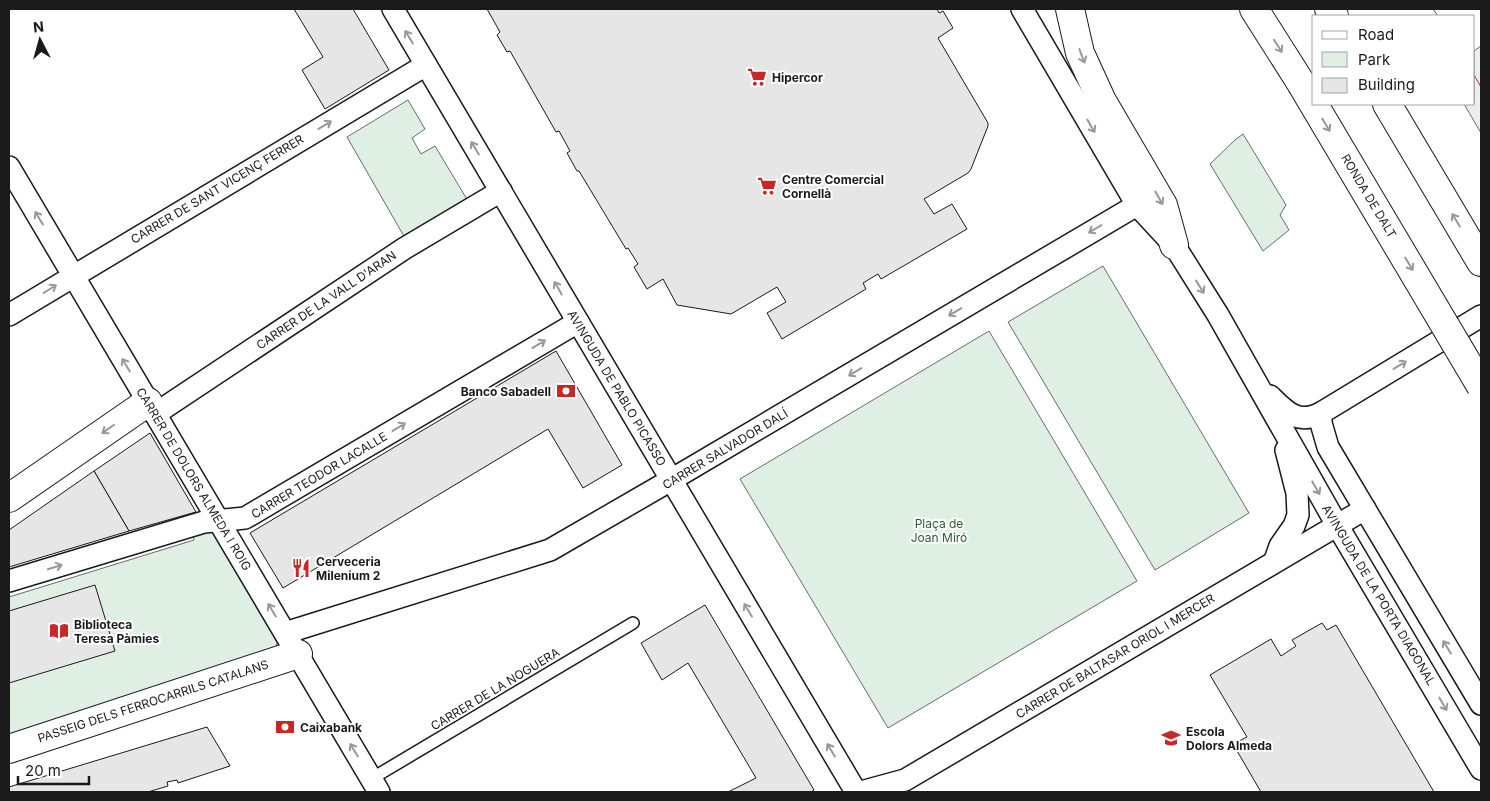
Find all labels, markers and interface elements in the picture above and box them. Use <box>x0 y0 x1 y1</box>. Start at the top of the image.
north arrow <box>15 15 65 65</box>
legend <box>1312 15 1475 105</box>
text: N <box>32 18 45 36</box>
text: Road <box>1358 25 1394 44</box>
one-way arrow <box>404 30 414 44</box>
one-way arrow <box>1273 38 1283 52</box>
one-way arrow <box>1077 48 1087 63</box>
text: Park <box>1358 50 1391 69</box>
supermarket icon: Hipercor <box>746 66 768 88</box>
place label: Hipercor <box>772 70 823 85</box>
text: Building <box>1358 75 1415 94</box>
one-way arrow <box>1322 117 1332 131</box>
one-way arrow <box>1087 119 1097 133</box>
one-way arrow <box>317 120 332 130</box>
street label: CARRER DE SANT VICENÇ FERRER <box>128 131 307 247</box>
one-way arrow <box>470 142 480 156</box>
street label: RONDA DE DALT <box>1338 151 1400 241</box>
place label: Centre Comercial Cornellà <box>782 172 884 201</box>
supermarket icon: Centre Comercial Cornellà <box>756 175 778 197</box>
one-way arrow <box>1154 191 1164 206</box>
one-way arrow <box>34 212 44 226</box>
one-way arrow <box>1451 214 1461 228</box>
one-way arrow <box>1089 225 1103 235</box>
street label: CARRER DE LA VALL D'ARAN <box>253 247 399 353</box>
one-way arrow <box>1405 257 1415 271</box>
one-way arrow <box>1196 279 1206 293</box>
one-way arrow <box>552 281 562 296</box>
one-way arrow <box>43 284 57 294</box>
street label: AVINGUDA DE PABLO PICASSO <box>564 307 670 469</box>
one-way arrow <box>949 308 963 318</box>
one-way arrow <box>532 339 546 349</box>
one-way arrow <box>121 359 131 373</box>
one-way arrow <box>1392 359 1406 369</box>
one-way arrow <box>848 367 862 377</box>
bank icon: Banco Sabadell <box>555 380 577 402</box>
place label: Banco Sabadell <box>461 384 551 399</box>
street label: CARRER DE DOLORS ALMEDA I ROIG <box>133 385 255 573</box>
street label: CARRER SALVADOR DALÍ <box>660 405 791 492</box>
one-way arrow <box>392 422 407 432</box>
one-way arrow <box>101 424 115 434</box>
street label: CARRER TEODOR LACALLE <box>248 428 390 522</box>
one-way arrow <box>1311 481 1321 496</box>
street label: AVINGUDA DE LA PORTA DIAGONAL <box>1319 502 1439 688</box>
park label: Plaça de Joan Miró <box>911 516 967 545</box>
place label: Cerveceria Milenium 2 <box>316 554 381 583</box>
restaurant icon: Cerveceria Milenium 2 <box>290 557 312 579</box>
one-way arrow <box>47 561 63 571</box>
street label: CARRER DE BALTASAR ORIOL I MERCER <box>1013 590 1217 721</box>
one-way arrow <box>266 604 276 618</box>
one-way arrow <box>743 604 753 618</box>
place label: Biblioteca Teresa Pàmies <box>74 617 159 646</box>
library icon: Biblioteca Teresa Pàmies <box>48 620 70 642</box>
one-way arrow <box>1442 641 1452 655</box>
street label: CARRER DE LA NOGUERA <box>428 645 562 733</box>
street label: PASSEIG DELS FERROCARRILS CATALANS <box>36 656 271 745</box>
one-way arrow <box>1438 696 1448 710</box>
bank icon: Caixabank <box>274 716 296 738</box>
place label: Caixabank <box>300 720 362 735</box>
place label: Escola Dolors Almeda <box>1186 724 1272 753</box>
school or university icon: Escola Dolors Almeda <box>1160 727 1182 749</box>
one-way arrow <box>349 744 359 758</box>
one-way arrow <box>826 744 836 758</box>
scale bar <box>18 754 89 786</box>
text: 20 m <box>25 761 61 780</box>

